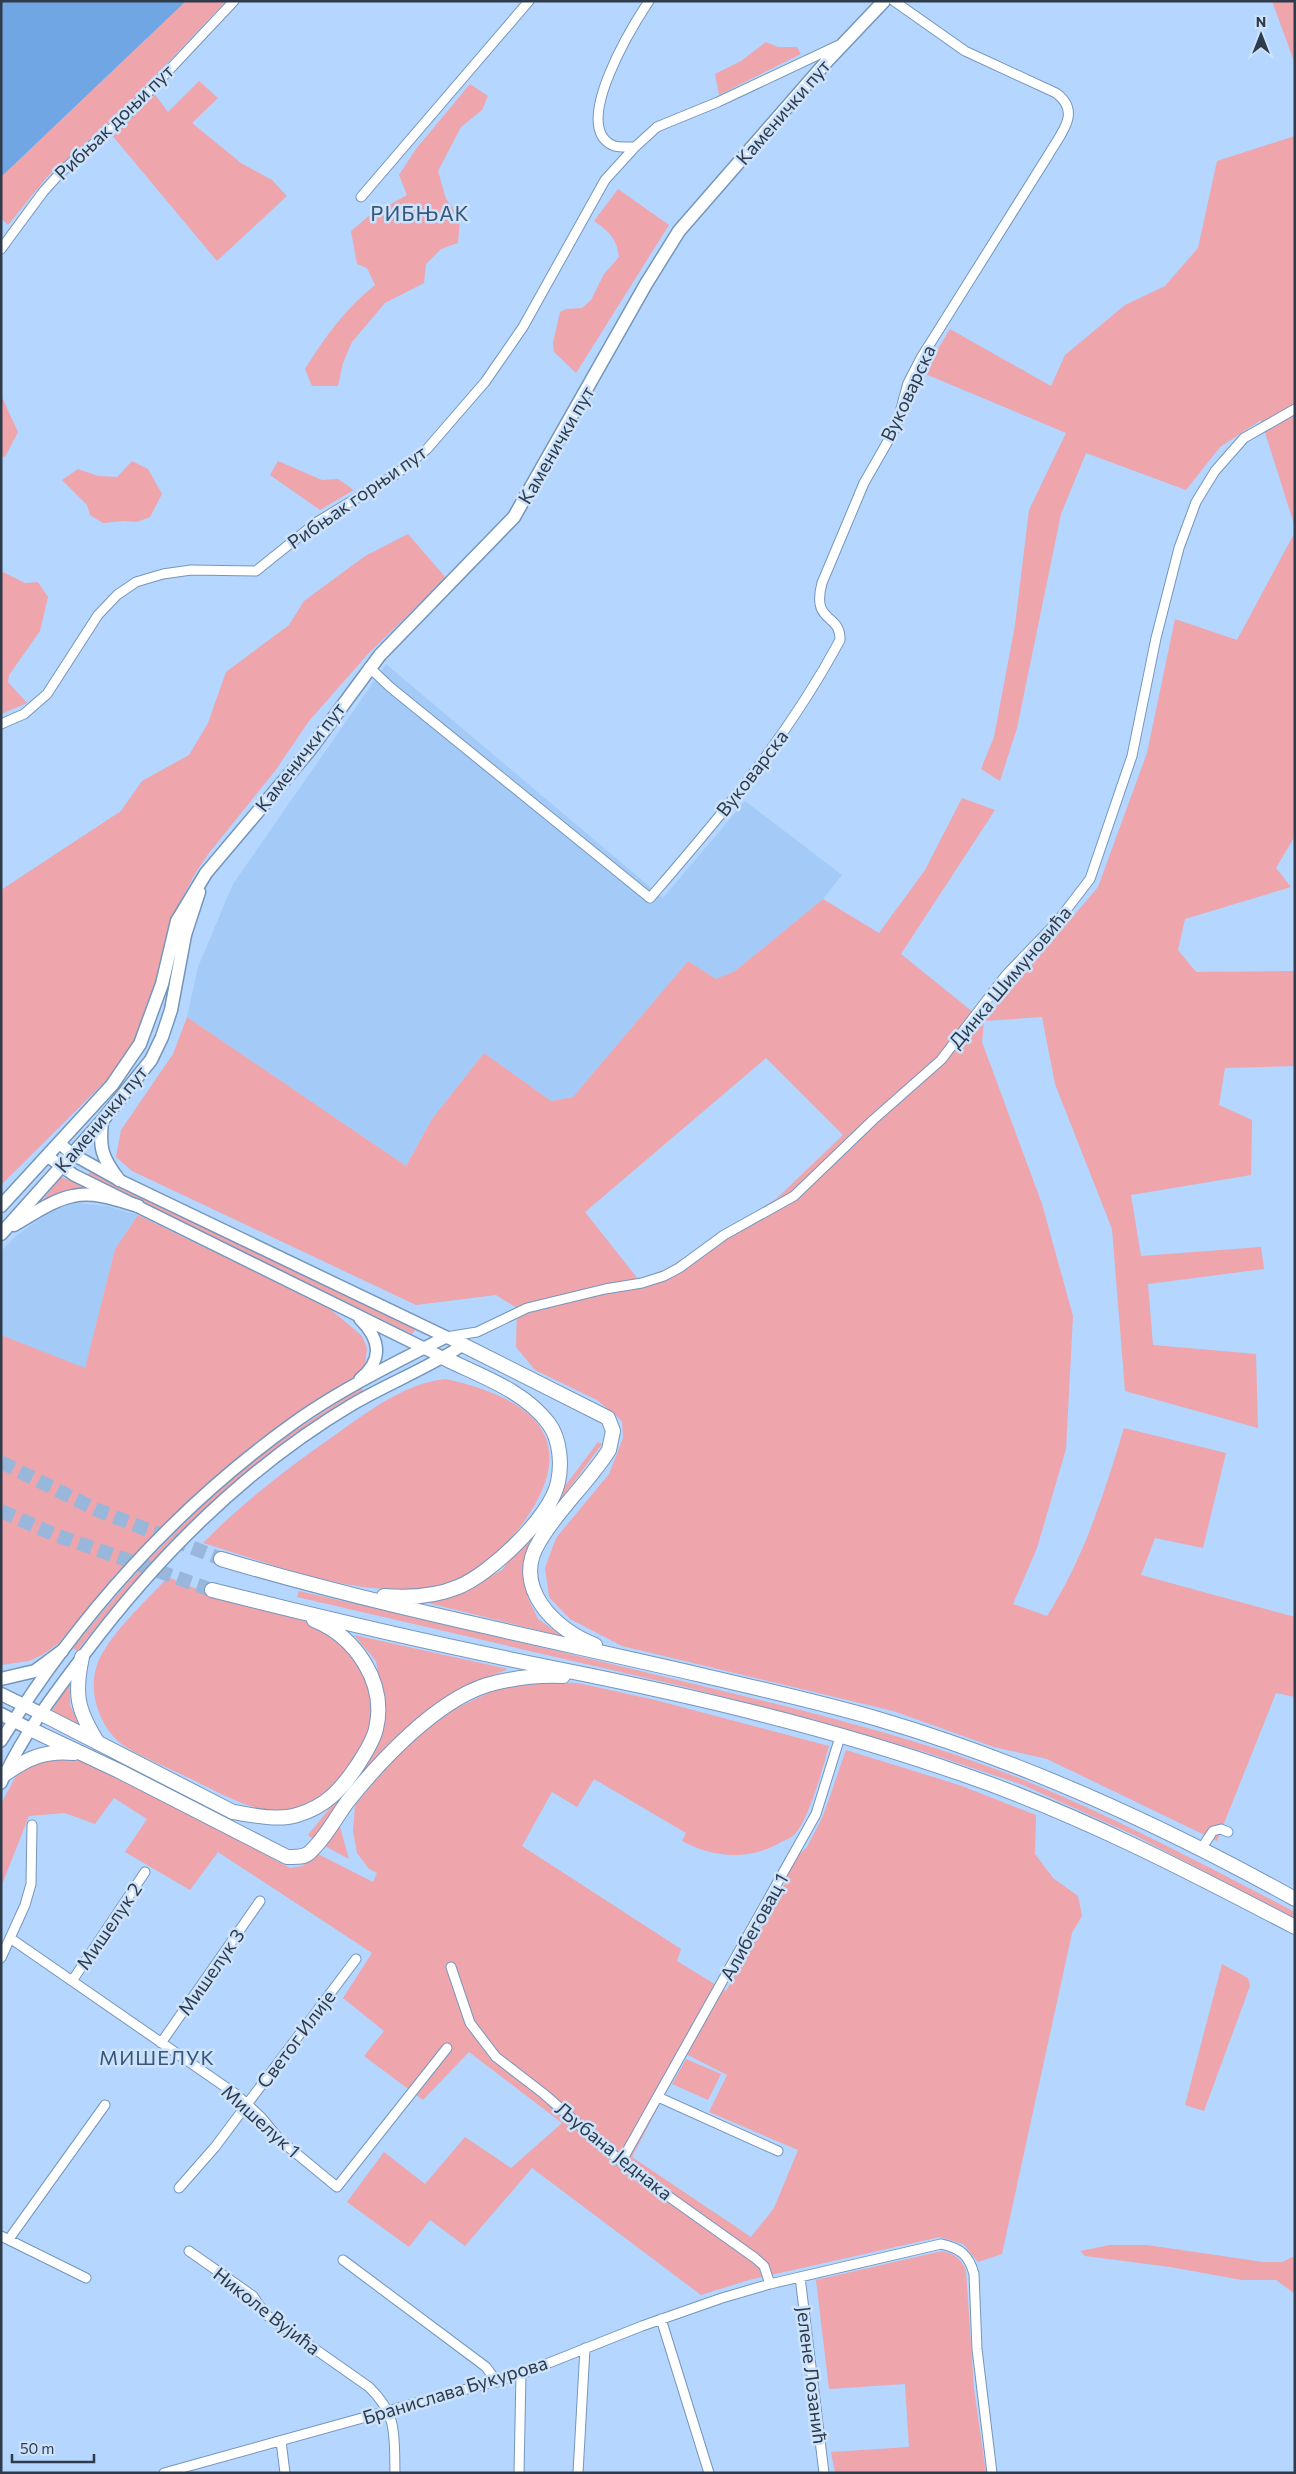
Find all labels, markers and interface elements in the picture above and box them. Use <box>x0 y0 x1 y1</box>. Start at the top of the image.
north arrow <box>1236 10 1286 60</box>
text: N <box>1256 13 1266 30</box>
street label: Каменички пут <box>731 54 835 169</box>
street label: Рибњак доњи пут <box>49 59 178 184</box>
district label: РИБЊАК <box>370 200 470 225</box>
street label: Вуковарска <box>875 341 940 445</box>
street label: Каменички пут <box>513 382 599 508</box>
street label: Рибњак горњи пут <box>283 440 431 553</box>
street label: Каменички пут <box>250 697 349 816</box>
street label: Вуковарска <box>711 725 793 821</box>
street label: Динка Шимуновића <box>944 901 1076 1052</box>
street label: Каменички пут <box>49 1061 152 1177</box>
street label: Алибеговац 1 <box>715 1869 792 1984</box>
street label: Мишелук 2 <box>71 1878 146 1974</box>
street label: Мишелук 3 <box>172 1924 249 2019</box>
street label: Светог Илије <box>251 1985 340 2092</box>
district label: МИШЕЛУК <box>99 2045 215 2069</box>
street label: Мишелук 1 <box>217 2079 305 2162</box>
street label: Љубана Једнака <box>551 2097 677 2205</box>
street label: Николе Вујића <box>209 2262 325 2359</box>
street label: Јелене Лозанић <box>793 2305 832 2445</box>
street label: Бранислава Букурова <box>360 2350 550 2429</box>
scale bar <box>12 2432 95 2464</box>
text: 50 m <box>20 2439 54 2457</box>

